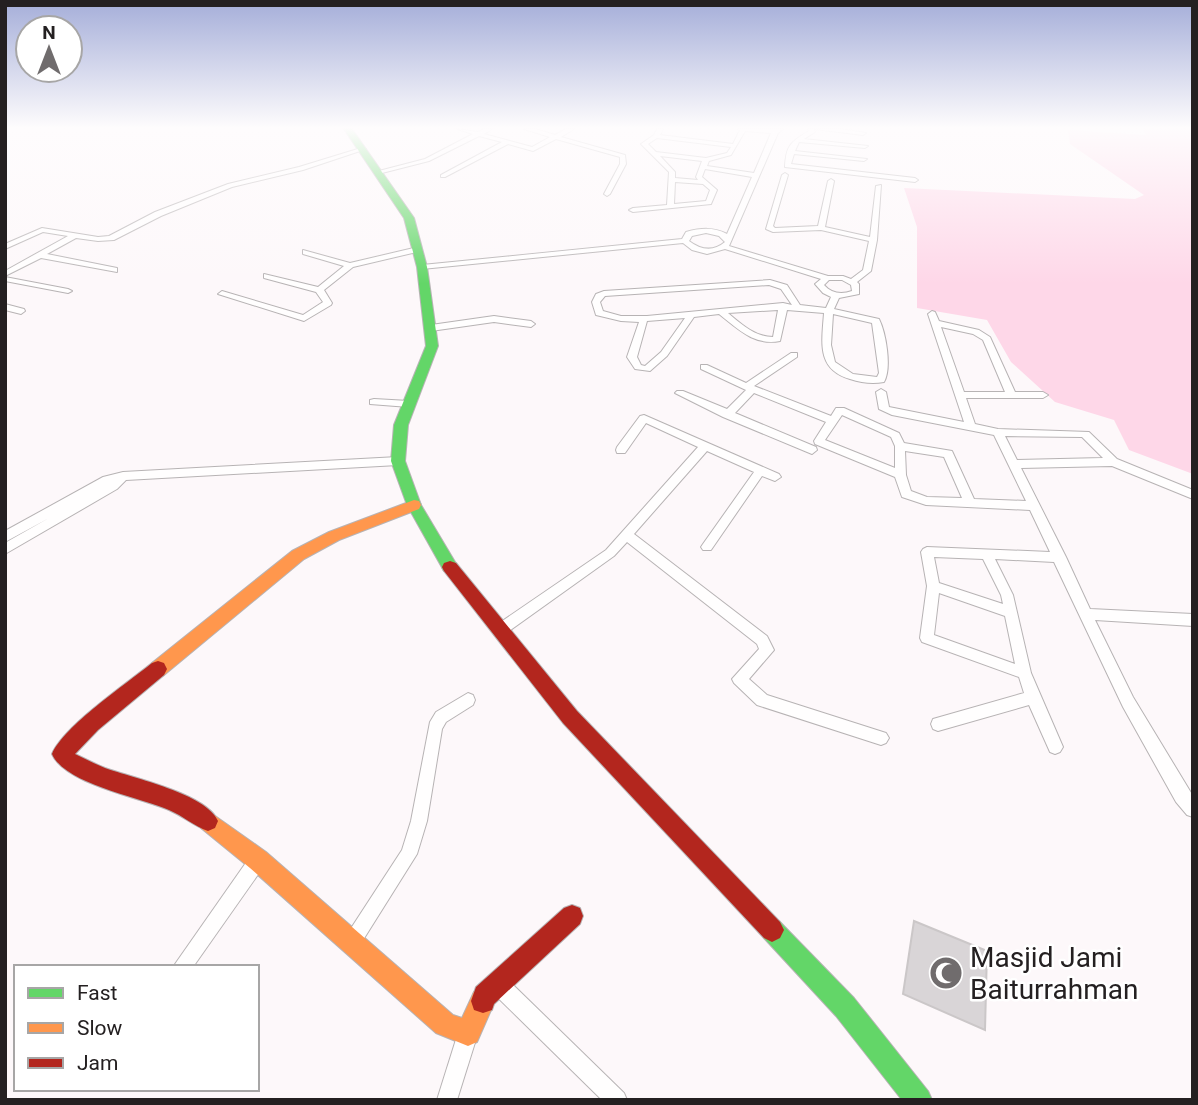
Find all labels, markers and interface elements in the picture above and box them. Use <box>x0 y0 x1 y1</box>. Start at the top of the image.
north arrow <box>14 14 84 84</box>
text: N <box>42 21 56 44</box>
place label: Masjid Jami Baiturrahman <box>970 941 1138 1006</box>
mosque icon: Masjid Jami Baiturrahman <box>927 954 965 992</box>
legend <box>14 965 259 1091</box>
text: Fast <box>77 981 118 1005</box>
text: Slow <box>77 1016 123 1040</box>
text: Jam <box>77 1051 118 1075</box>

